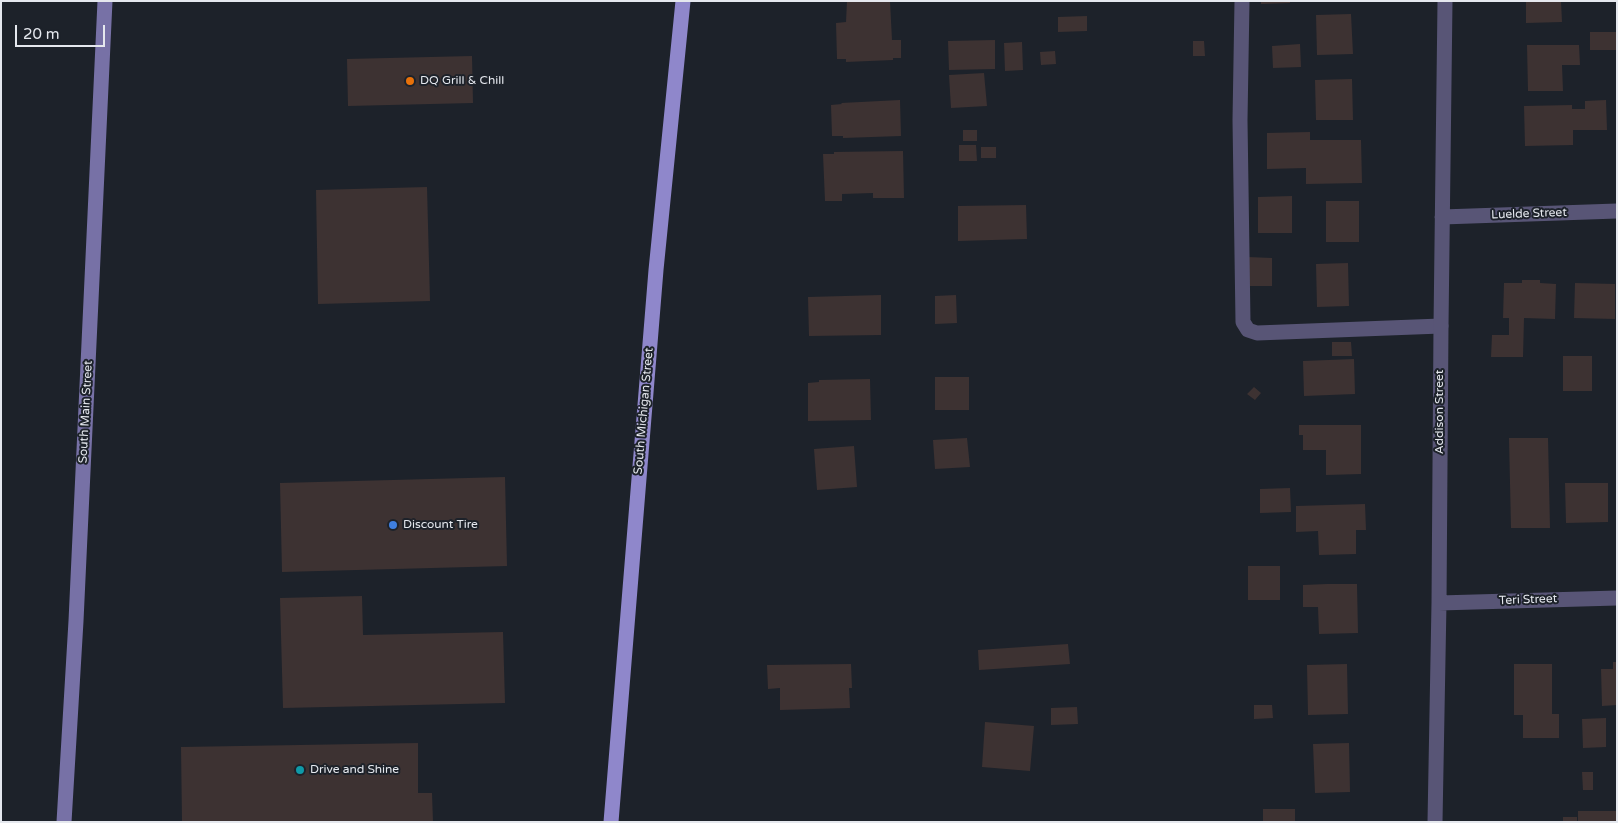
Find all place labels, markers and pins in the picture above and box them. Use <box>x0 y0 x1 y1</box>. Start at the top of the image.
place label: DQ Grill & Chill <box>420 74 504 88</box>
marker: DQ Grill & Chill <box>404 75 416 87</box>
place label: Discount Tire <box>403 518 478 532</box>
marker: Discount Tire <box>387 519 399 531</box>
place label: Drive and Shine <box>310 763 399 777</box>
marker: Drive and Shine <box>294 764 306 776</box>

